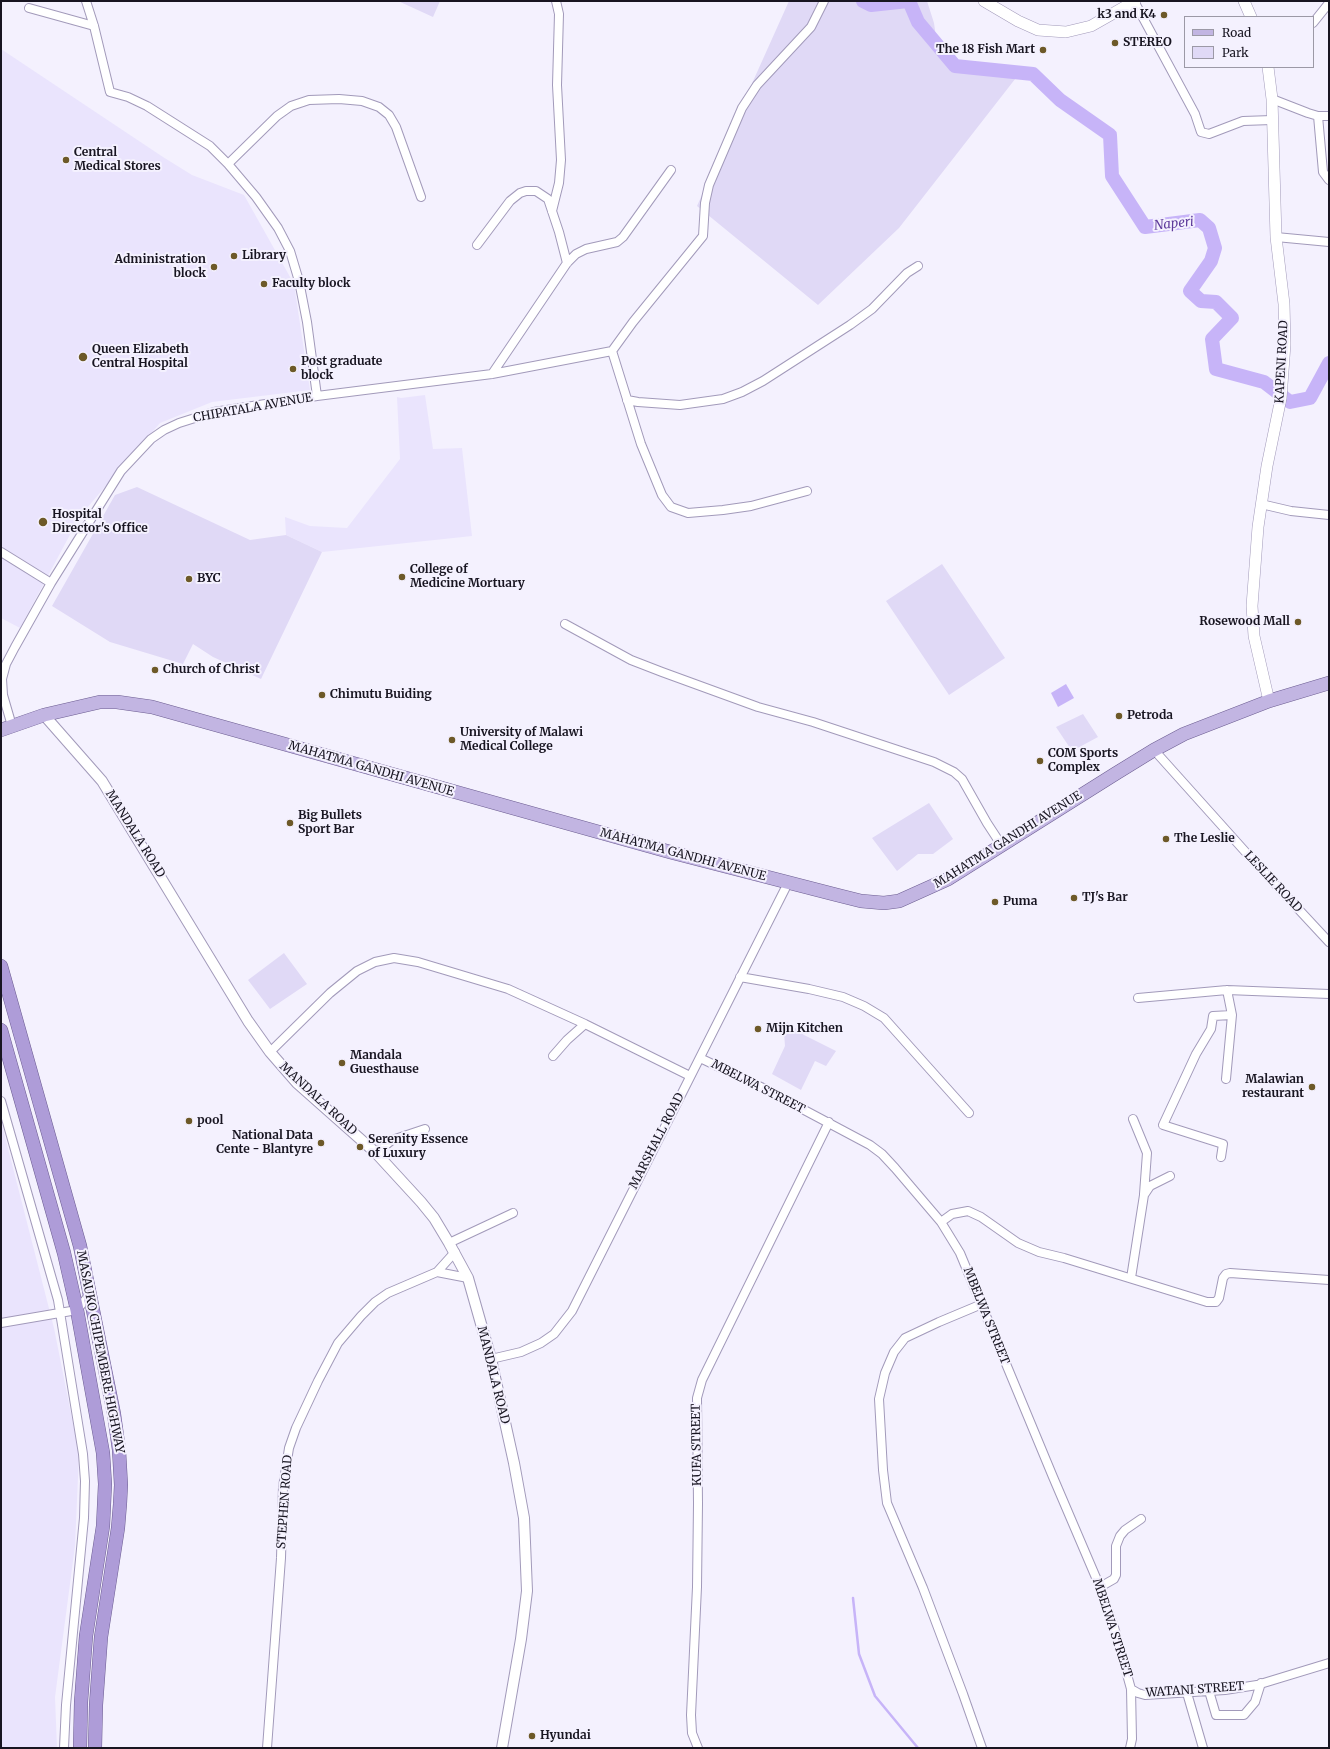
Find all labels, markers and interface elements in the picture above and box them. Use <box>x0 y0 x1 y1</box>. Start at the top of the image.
place label: k3 and K4 <box>1097 8 1156 22</box>
marker: k3 and K4 <box>1159 10 1169 20</box>
legend <box>1184 16 1314 68</box>
text: Road <box>1222 25 1251 40</box>
place label: STEREO <box>1123 36 1172 50</box>
marker: STEREO <box>1110 38 1120 48</box>
place label: The 18 Fish Mart <box>936 43 1035 57</box>
marker: The 18 Fish Mart <box>1038 45 1048 55</box>
text: Park <box>1222 45 1249 60</box>
place label: Central Medical Stores <box>74 146 161 174</box>
marker: Central Medical Stores <box>61 155 71 165</box>
water label: Naperi <box>1153 214 1195 234</box>
place label: Library <box>242 249 286 263</box>
marker: Library <box>229 251 239 261</box>
place label: Administration block <box>115 253 206 281</box>
marker: Administration block <box>209 262 219 272</box>
place label: Faculty block <box>272 277 350 291</box>
marker: Faculty block <box>259 279 269 289</box>
street label: KAPENI ROAD <box>1273 320 1291 404</box>
place label: Queen Elizabeth Central Hospital <box>92 343 189 371</box>
marker: Queen Elizabeth Central Hospital <box>77 351 89 363</box>
place label: Post graduate block <box>301 355 382 383</box>
marker: Post graduate block <box>288 364 298 374</box>
street label: CHIPATALA AVENUE <box>192 390 314 426</box>
place label: Hospital Director's Office <box>52 508 148 536</box>
marker: Hospital Director's Office <box>37 516 49 528</box>
place label: College of Medicine Mortuary <box>410 563 525 591</box>
place label: BYC <box>197 572 221 586</box>
marker: College of Medicine Mortuary <box>397 572 407 582</box>
marker: BYC <box>184 574 194 584</box>
place label: Rosewood Mall <box>1199 615 1290 629</box>
marker: Rosewood Mall <box>1293 617 1303 627</box>
place label: Church of Christ <box>163 663 260 677</box>
marker: Church of Christ <box>150 665 160 675</box>
place label: Chimutu Buiding <box>330 688 432 702</box>
marker: Chimutu Buiding <box>317 690 327 700</box>
place label: Petroda <box>1127 709 1173 723</box>
marker: Petroda <box>1114 711 1124 721</box>
place label: University of Malawi Medical College <box>460 726 583 754</box>
marker: University of Malawi Medical College <box>447 735 457 745</box>
street label: MAHATMA GANDHI AVENUE <box>287 738 455 800</box>
place label: COM Sports Complex <box>1048 747 1118 775</box>
marker: COM Sports Complex <box>1035 756 1045 766</box>
street label: MANDALA ROAD <box>102 788 168 880</box>
street label: MAHATMA GANDHI AVENUE <box>931 788 1085 892</box>
place label: Big Bullets Sport Bar <box>298 809 362 837</box>
marker: Big Bullets Sport Bar <box>285 818 295 828</box>
street label: MAHATMA GANDHI AVENUE <box>598 826 768 884</box>
place label: The Leslie <box>1174 832 1235 846</box>
marker: The Leslie <box>1161 834 1171 844</box>
street label: LESLIE ROAD <box>1241 848 1305 916</box>
place label: TJ's Bar <box>1082 891 1128 905</box>
marker: TJ's Bar <box>1069 893 1079 903</box>
place label: Puma <box>1003 895 1037 909</box>
marker: Puma <box>990 897 1000 907</box>
place label: Mijn Kitchen <box>766 1022 843 1036</box>
marker: Mijn Kitchen <box>753 1024 763 1034</box>
place label: Mandala Guesthause <box>350 1049 419 1077</box>
street label: MBELWA STREET <box>709 1057 807 1117</box>
marker: Mandala Guesthause <box>337 1058 347 1068</box>
street label: MANDALA ROAD <box>276 1060 360 1138</box>
place label: Malawian restaurant <box>1242 1073 1304 1101</box>
marker: Malawian restaurant <box>1307 1082 1317 1092</box>
street label: MARSHALL ROAD <box>627 1091 687 1191</box>
place label: pool <box>197 1114 223 1128</box>
marker: pool <box>184 1116 194 1126</box>
place label: National Data Cente - Blantyre <box>216 1129 313 1157</box>
place label: Serenity Essence of Luxury <box>368 1133 468 1161</box>
marker: National Data Cente - Blantyre <box>316 1138 326 1148</box>
marker: Serenity Essence of Luxury <box>355 1142 365 1152</box>
street label: MASAUKO CHIPEMBERE HIGHWAY <box>73 1249 127 1455</box>
street label: MBELWA STREET <box>960 1265 1012 1367</box>
street label: MANDALA ROAD <box>474 1325 512 1425</box>
street label: KUFA STREET <box>689 1404 705 1486</box>
street label: STEPHEN ROAD <box>275 1455 295 1549</box>
street label: MBELWA STREET <box>1089 1577 1135 1679</box>
street label: WATANI STREET <box>1145 1679 1245 1701</box>
place label: Hyundai <box>540 1729 591 1743</box>
marker: Hyundai <box>527 1731 537 1741</box>

